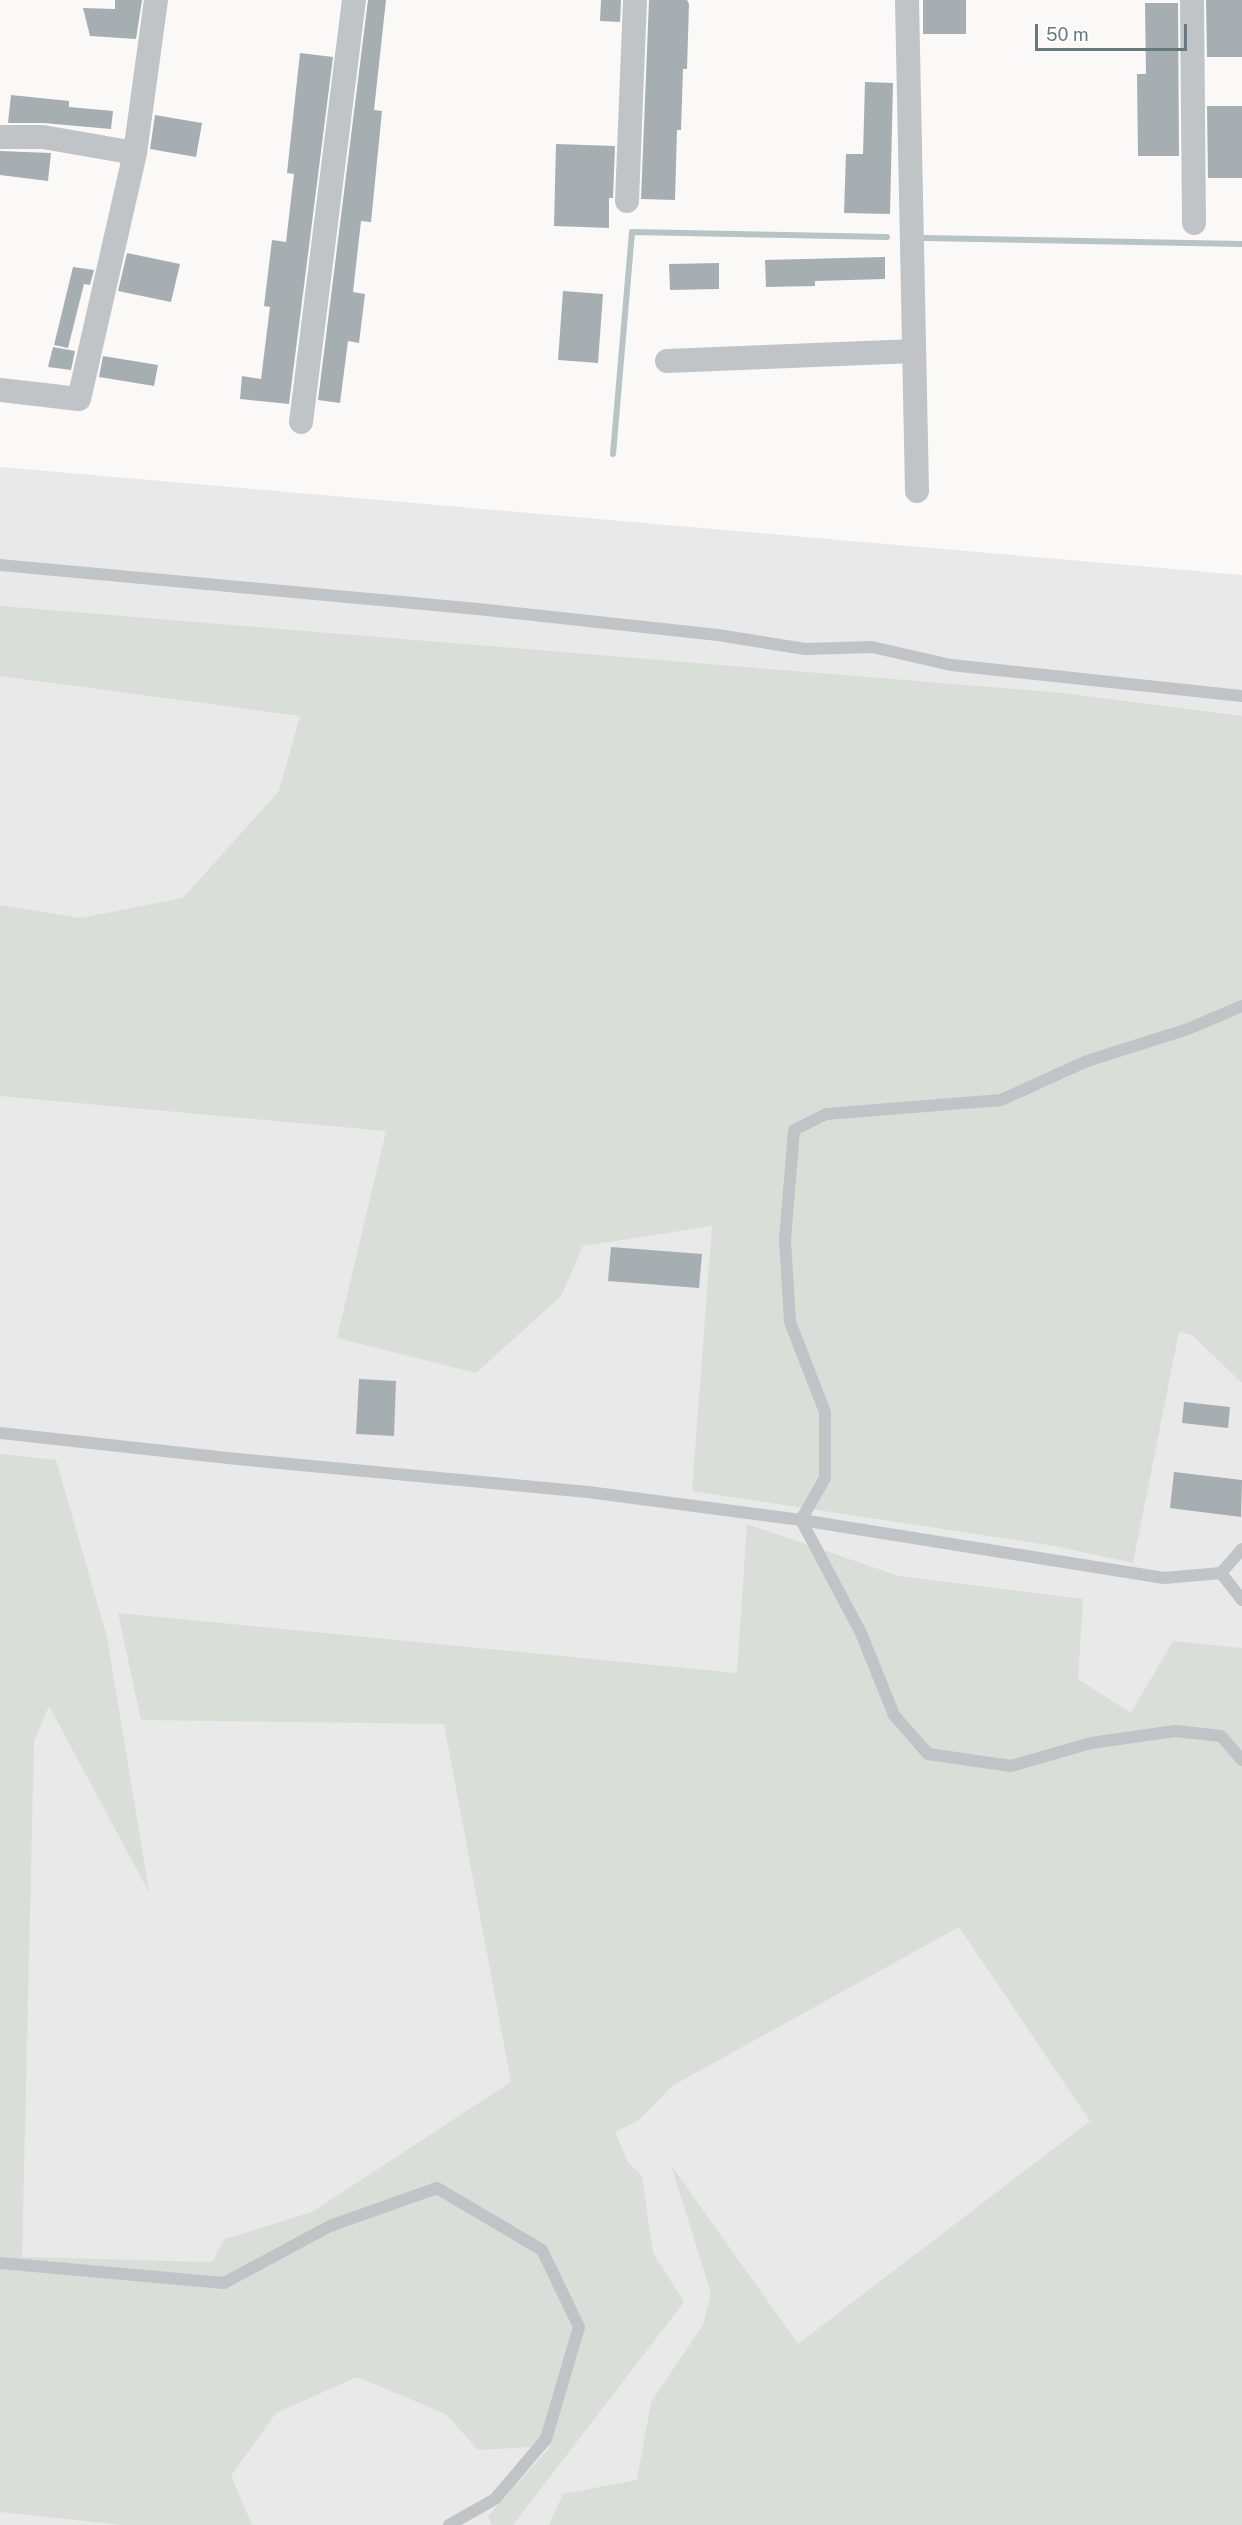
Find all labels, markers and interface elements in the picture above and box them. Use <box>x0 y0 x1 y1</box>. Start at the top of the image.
scale bar <box>1038 12 1190 50</box>
text: 50 m <box>1046 24 1089 45</box>

